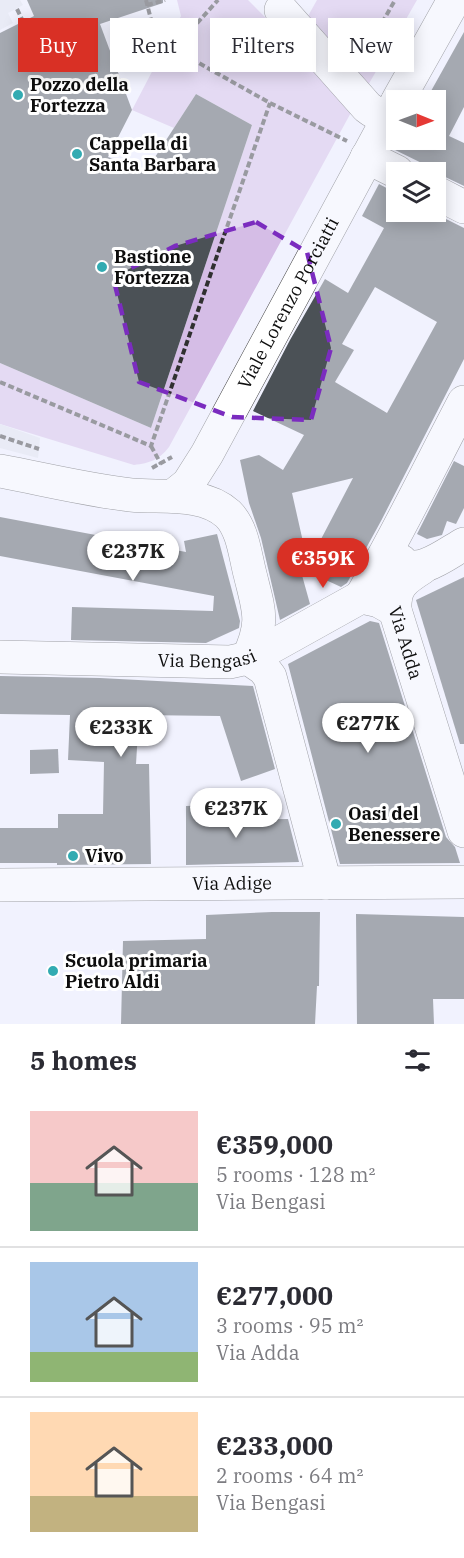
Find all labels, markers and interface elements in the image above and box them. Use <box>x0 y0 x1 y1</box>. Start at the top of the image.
chip: Buy <box>18 18 98 72</box>
chip: Rent <box>110 18 198 72</box>
chip: Filters <box>210 18 316 72</box>
chip: New <box>328 18 414 72</box>
place label: Pozzo della Fortezza <box>30 73 129 117</box>
marker: Pozzo della Fortezza <box>11 88 25 102</box>
north arrow <box>386 90 446 150</box>
map controls <box>386 90 446 222</box>
place label: Cappella di Santa Barbara <box>89 132 216 176</box>
marker: Cappella di Santa Barbara <box>70 147 84 161</box>
button: layers <box>386 162 446 222</box>
street label: Viale Lorenzo Porciatti <box>232 213 344 393</box>
place label: Bastione Fortezza <box>114 245 191 289</box>
marker: Bastione Fortezza <box>95 260 109 274</box>
pin: €237K <box>91 531 175 582</box>
text: €237K <box>101 537 165 564</box>
pin: €359K <box>281 538 365 589</box>
text: €359K <box>291 544 355 571</box>
street label: Via Adda <box>384 603 428 682</box>
street label: Via Bengasi <box>157 644 260 673</box>
pin: €277K <box>326 703 410 754</box>
pin: €233K <box>79 707 163 758</box>
text: €277K <box>336 709 400 736</box>
text: €233K <box>89 713 153 740</box>
pin: €237K <box>194 788 278 839</box>
text: €237K <box>204 794 268 821</box>
place label: Oasi del Benessere <box>348 802 440 846</box>
marker: Oasi del Benessere <box>329 817 343 831</box>
place label: Vivo <box>85 844 124 867</box>
marker: Vivo <box>66 849 80 863</box>
street label: Via Adige <box>192 871 272 895</box>
place label: Scuola primaria Pietro Aldi <box>65 949 208 993</box>
marker: Scuola primaria Pietro Aldi <box>46 964 60 978</box>
text: 5 homes <box>30 1043 137 1077</box>
icon: filters <box>401 1044 434 1077</box>
text: €359,000 <box>216 1127 333 1161</box>
icon: home <box>78 1135 150 1207</box>
text: 5 rooms · 128 m² <box>216 1161 375 1188</box>
text: Via Bengasi <box>216 1188 325 1215</box>
text: €277,000 <box>216 1278 333 1312</box>
icon: home <box>78 1286 150 1358</box>
text: 3 rooms · 95 m² <box>216 1312 363 1339</box>
text: Via Adda <box>216 1339 300 1366</box>
text: €233,000 <box>216 1428 333 1462</box>
icon: home <box>78 1436 150 1508</box>
text: 2 rooms · 64 m² <box>216 1462 363 1489</box>
text: Via Bengasi <box>216 1489 325 1516</box>

